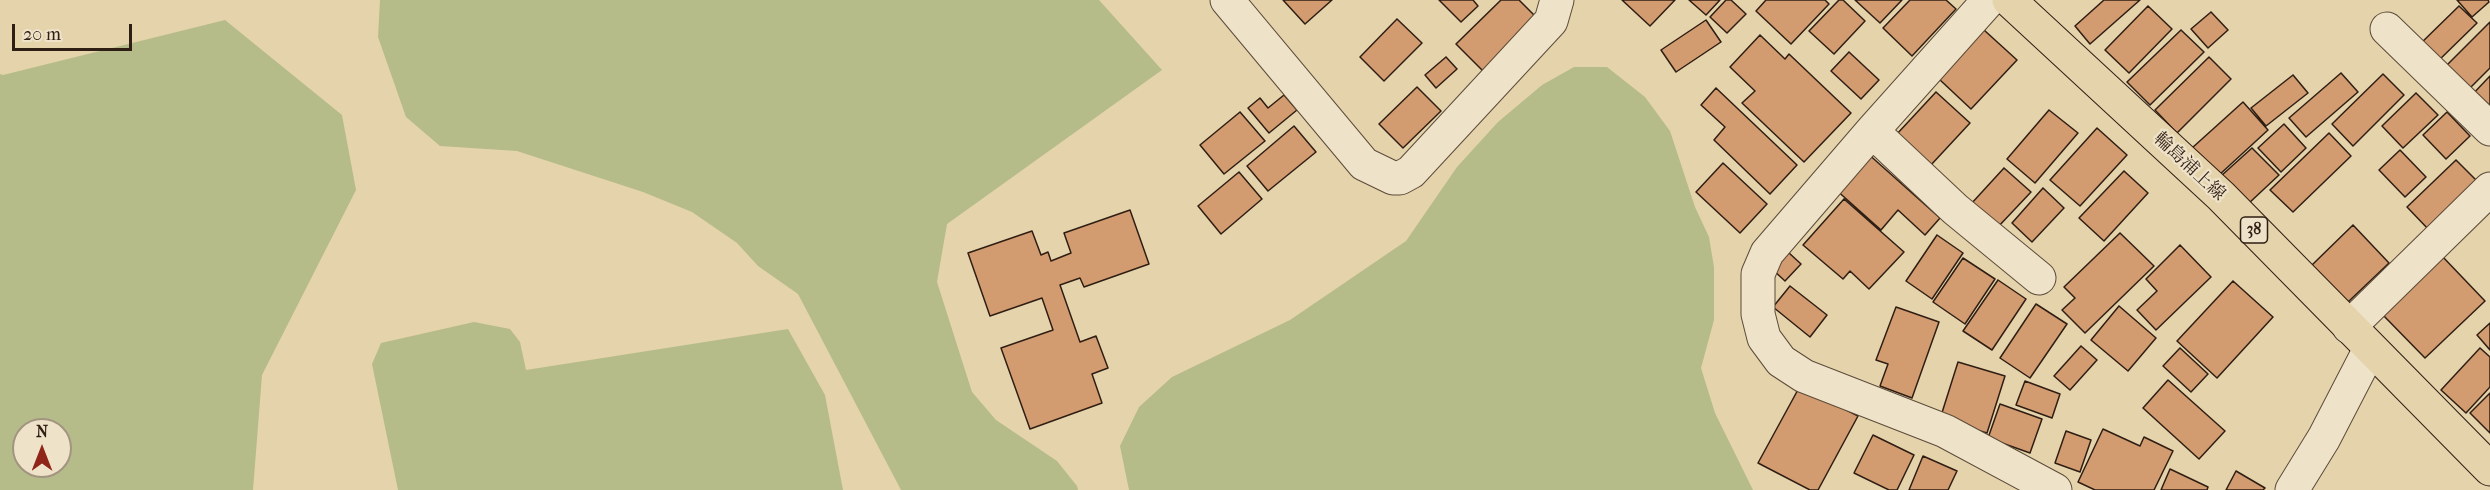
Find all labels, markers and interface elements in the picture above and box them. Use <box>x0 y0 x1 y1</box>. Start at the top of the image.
scale bar <box>15 12 135 50</box>
text: 20 m <box>23 24 61 45</box>
street label: 輪島浦上線 <box>2149 128 2229 206</box>
road number: 38 <box>2240 217 2268 243</box>
north arrow <box>12 418 72 478</box>
text: N <box>36 422 48 441</box>

